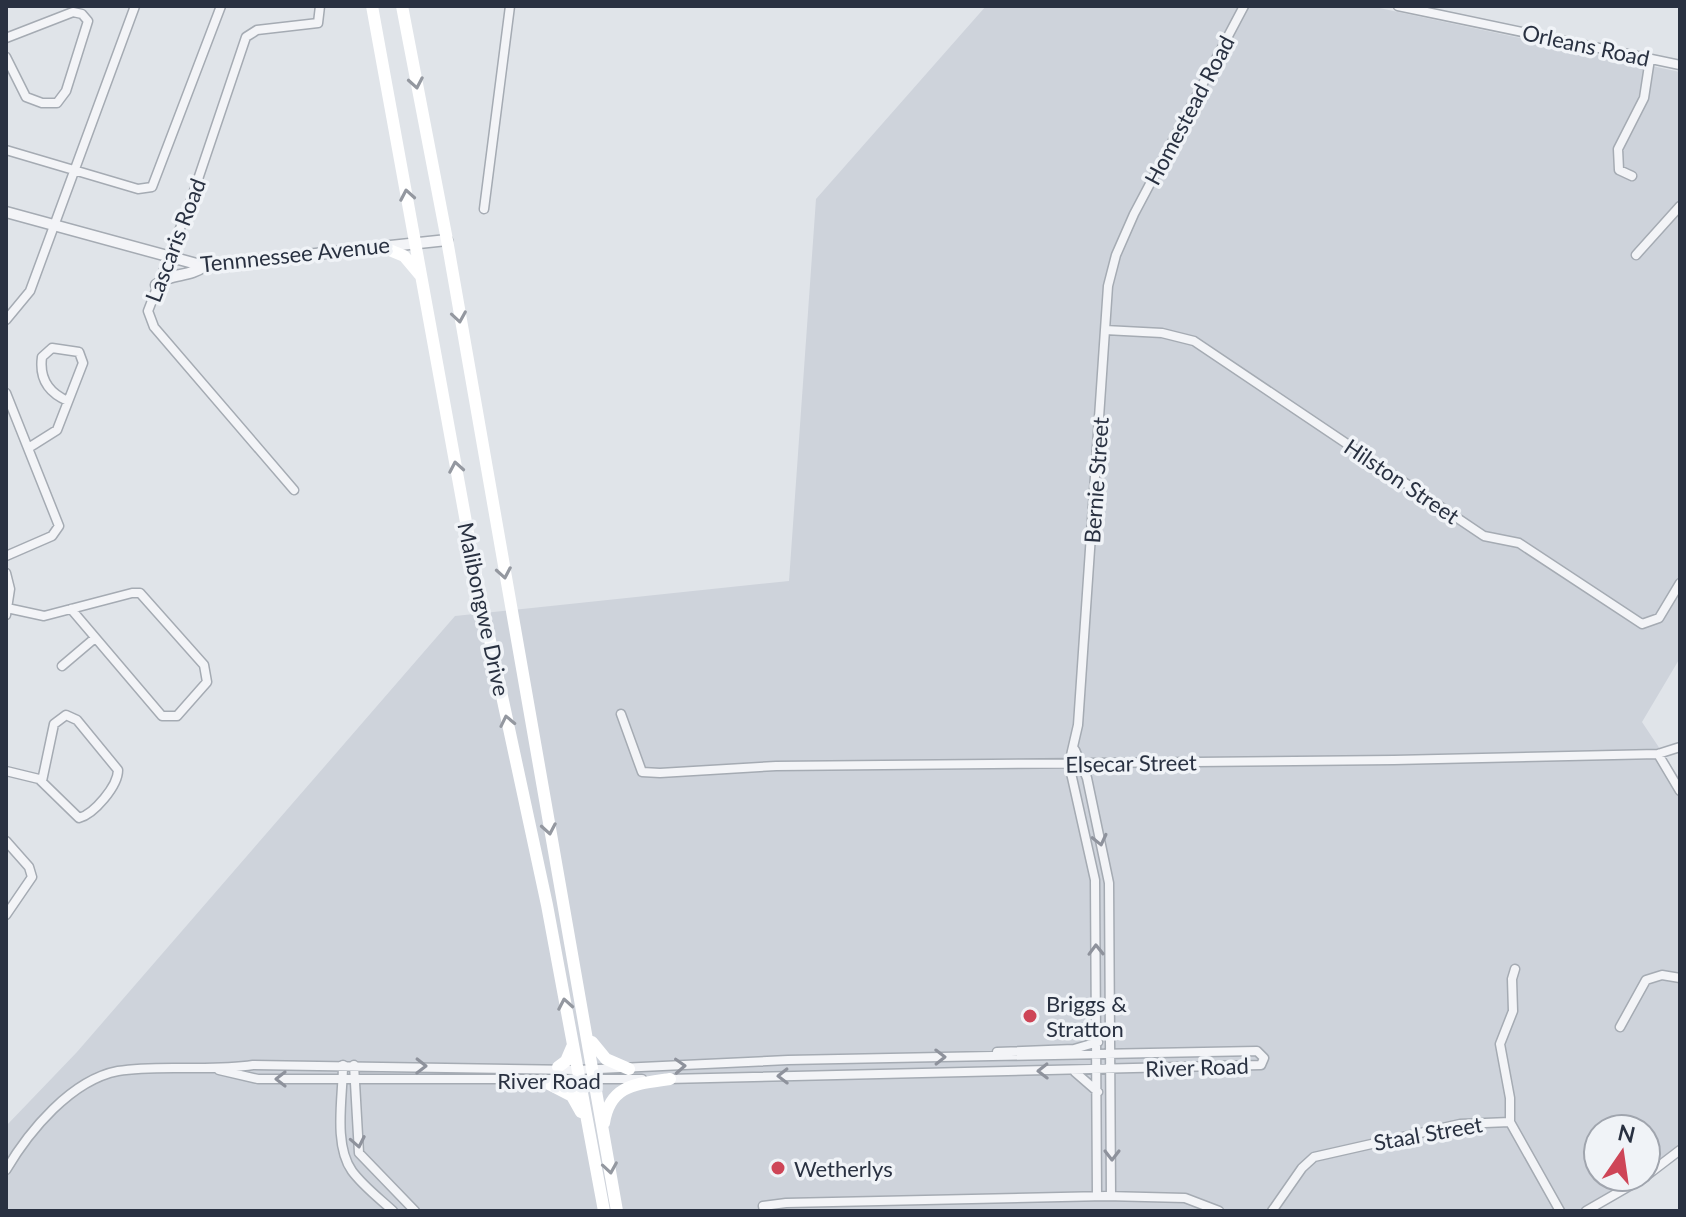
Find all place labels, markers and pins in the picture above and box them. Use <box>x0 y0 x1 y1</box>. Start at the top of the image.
place label: Briggs & Stratton <box>1046 990 1127 1042</box>
marker: Briggs & Stratton <box>1021 1007 1039 1025</box>
place label: Wetherlys <box>794 1155 893 1182</box>
marker: Wetherlys <box>769 1159 787 1177</box>

